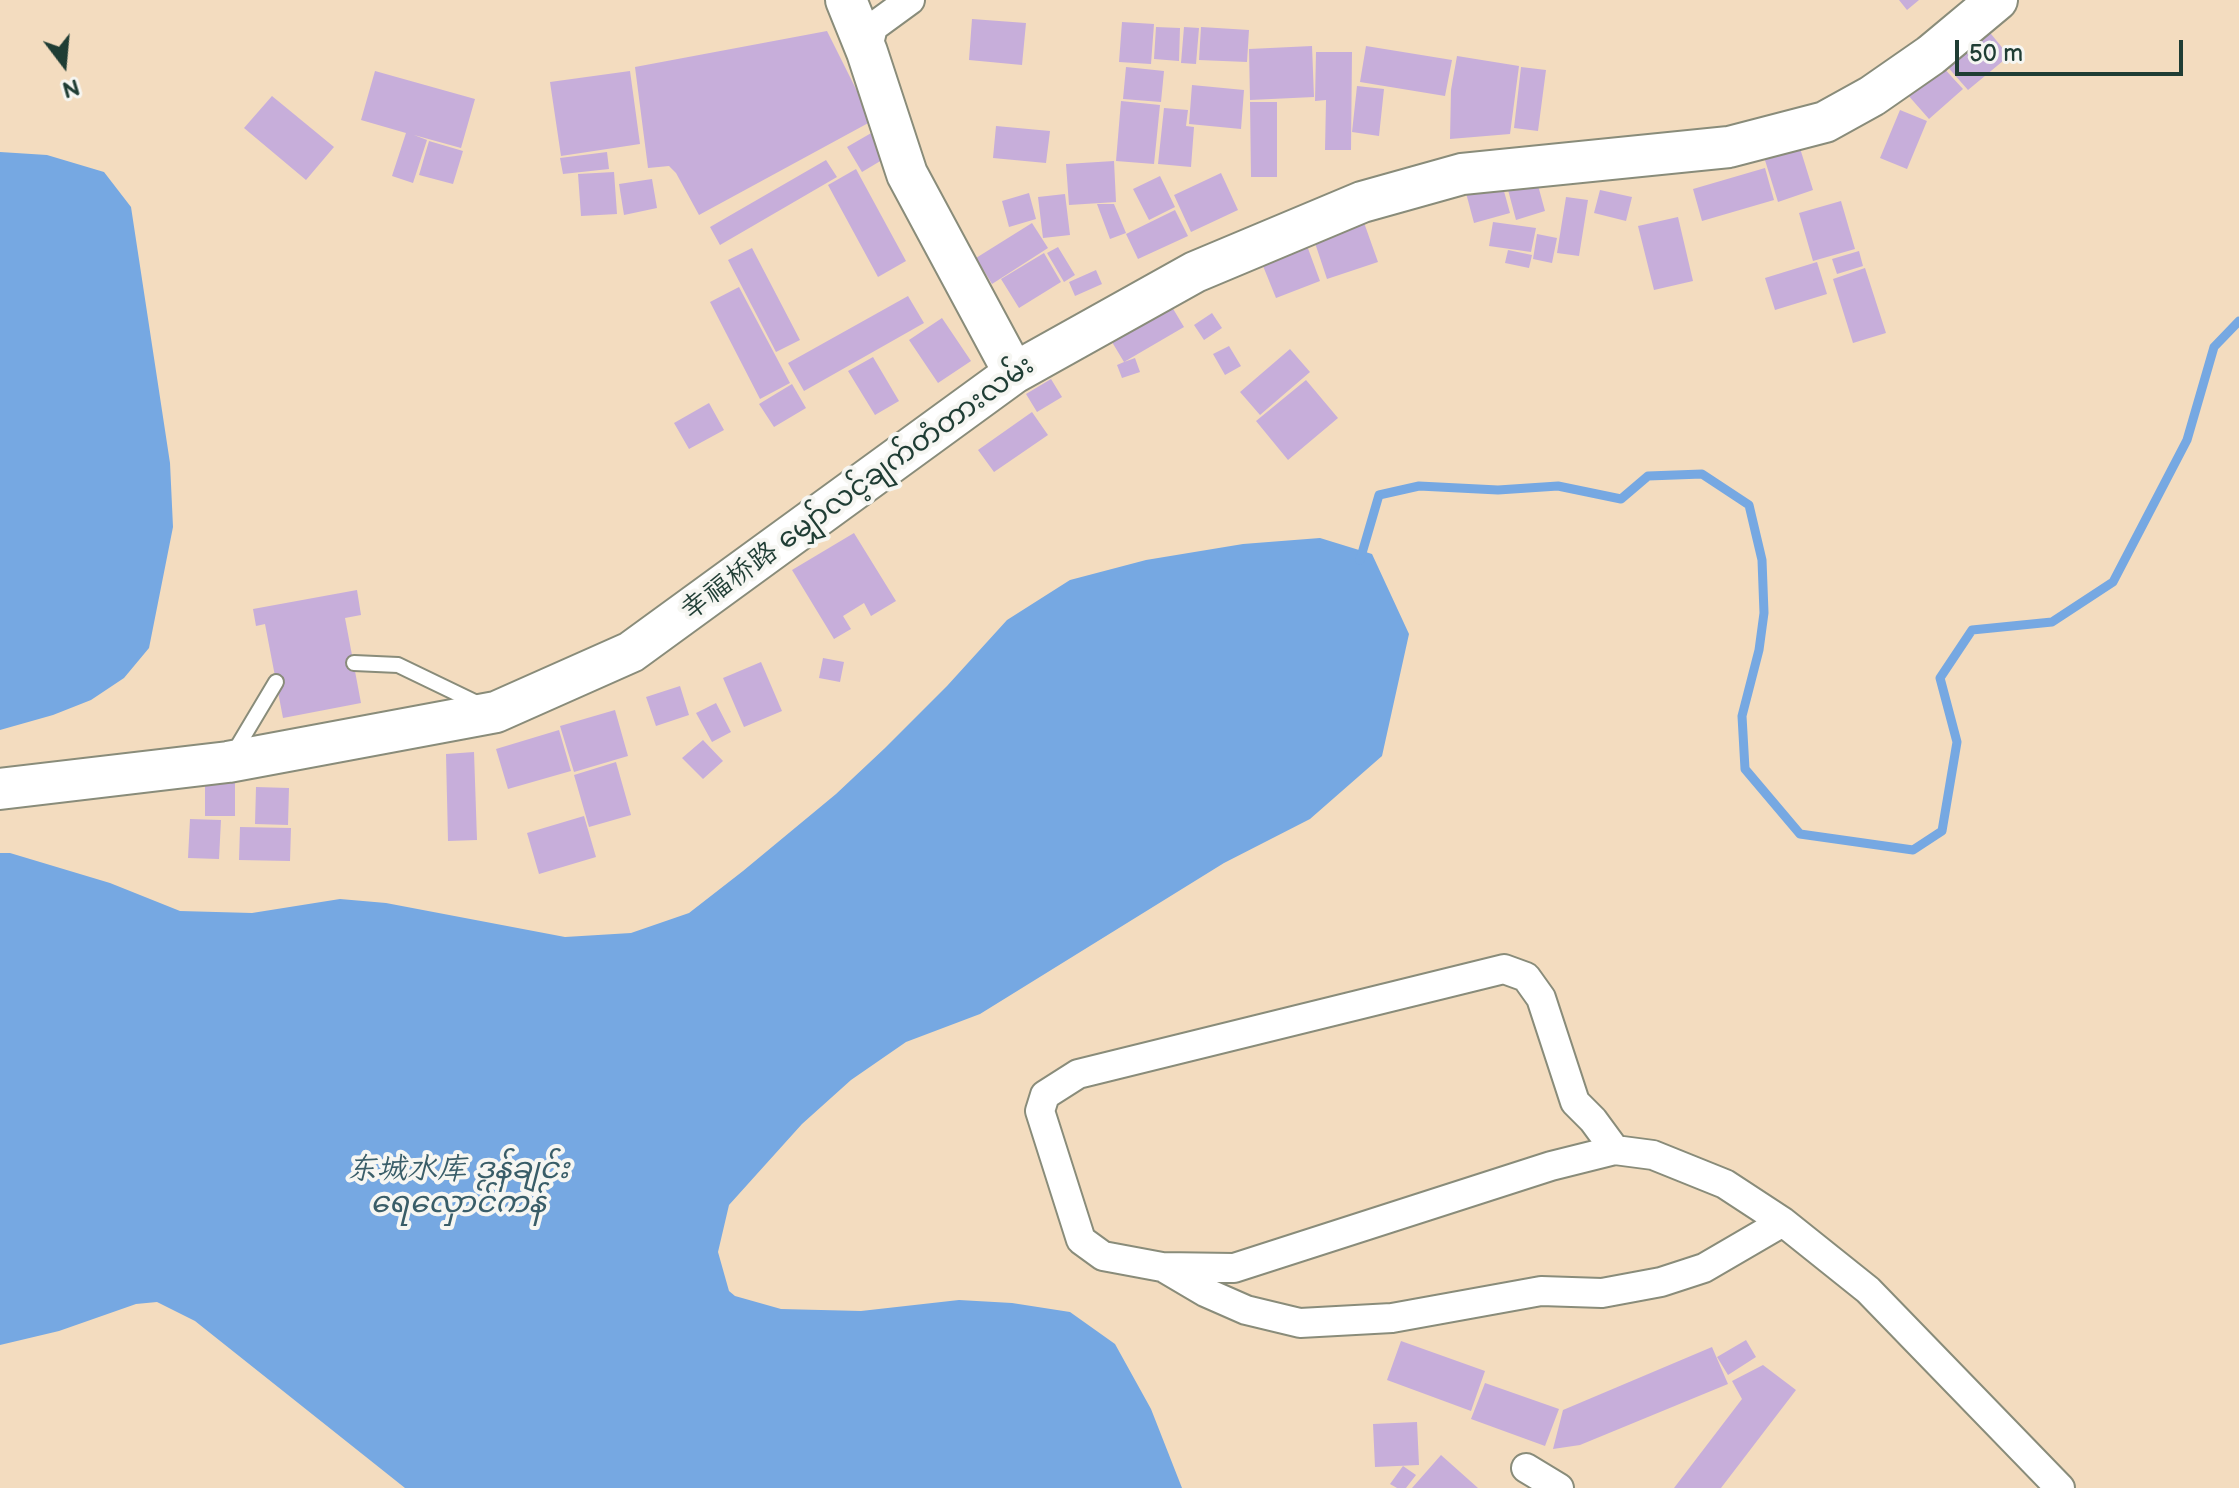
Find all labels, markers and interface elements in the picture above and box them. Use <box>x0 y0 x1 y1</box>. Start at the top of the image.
north arrow <box>24 24 104 104</box>
scale bar <box>1959 24 2187 74</box>
text: 50 m <box>1969 39 2023 68</box>
text: N <box>59 72 82 103</box>
street label: 幸福桥路 မျှော်လင့်ချက်တံတားလမ်း <box>675 349 1041 629</box>
water label: 东城水库 ဒွန်ချင်း ရေလှောင်ကန် <box>347 1152 569 1222</box>

